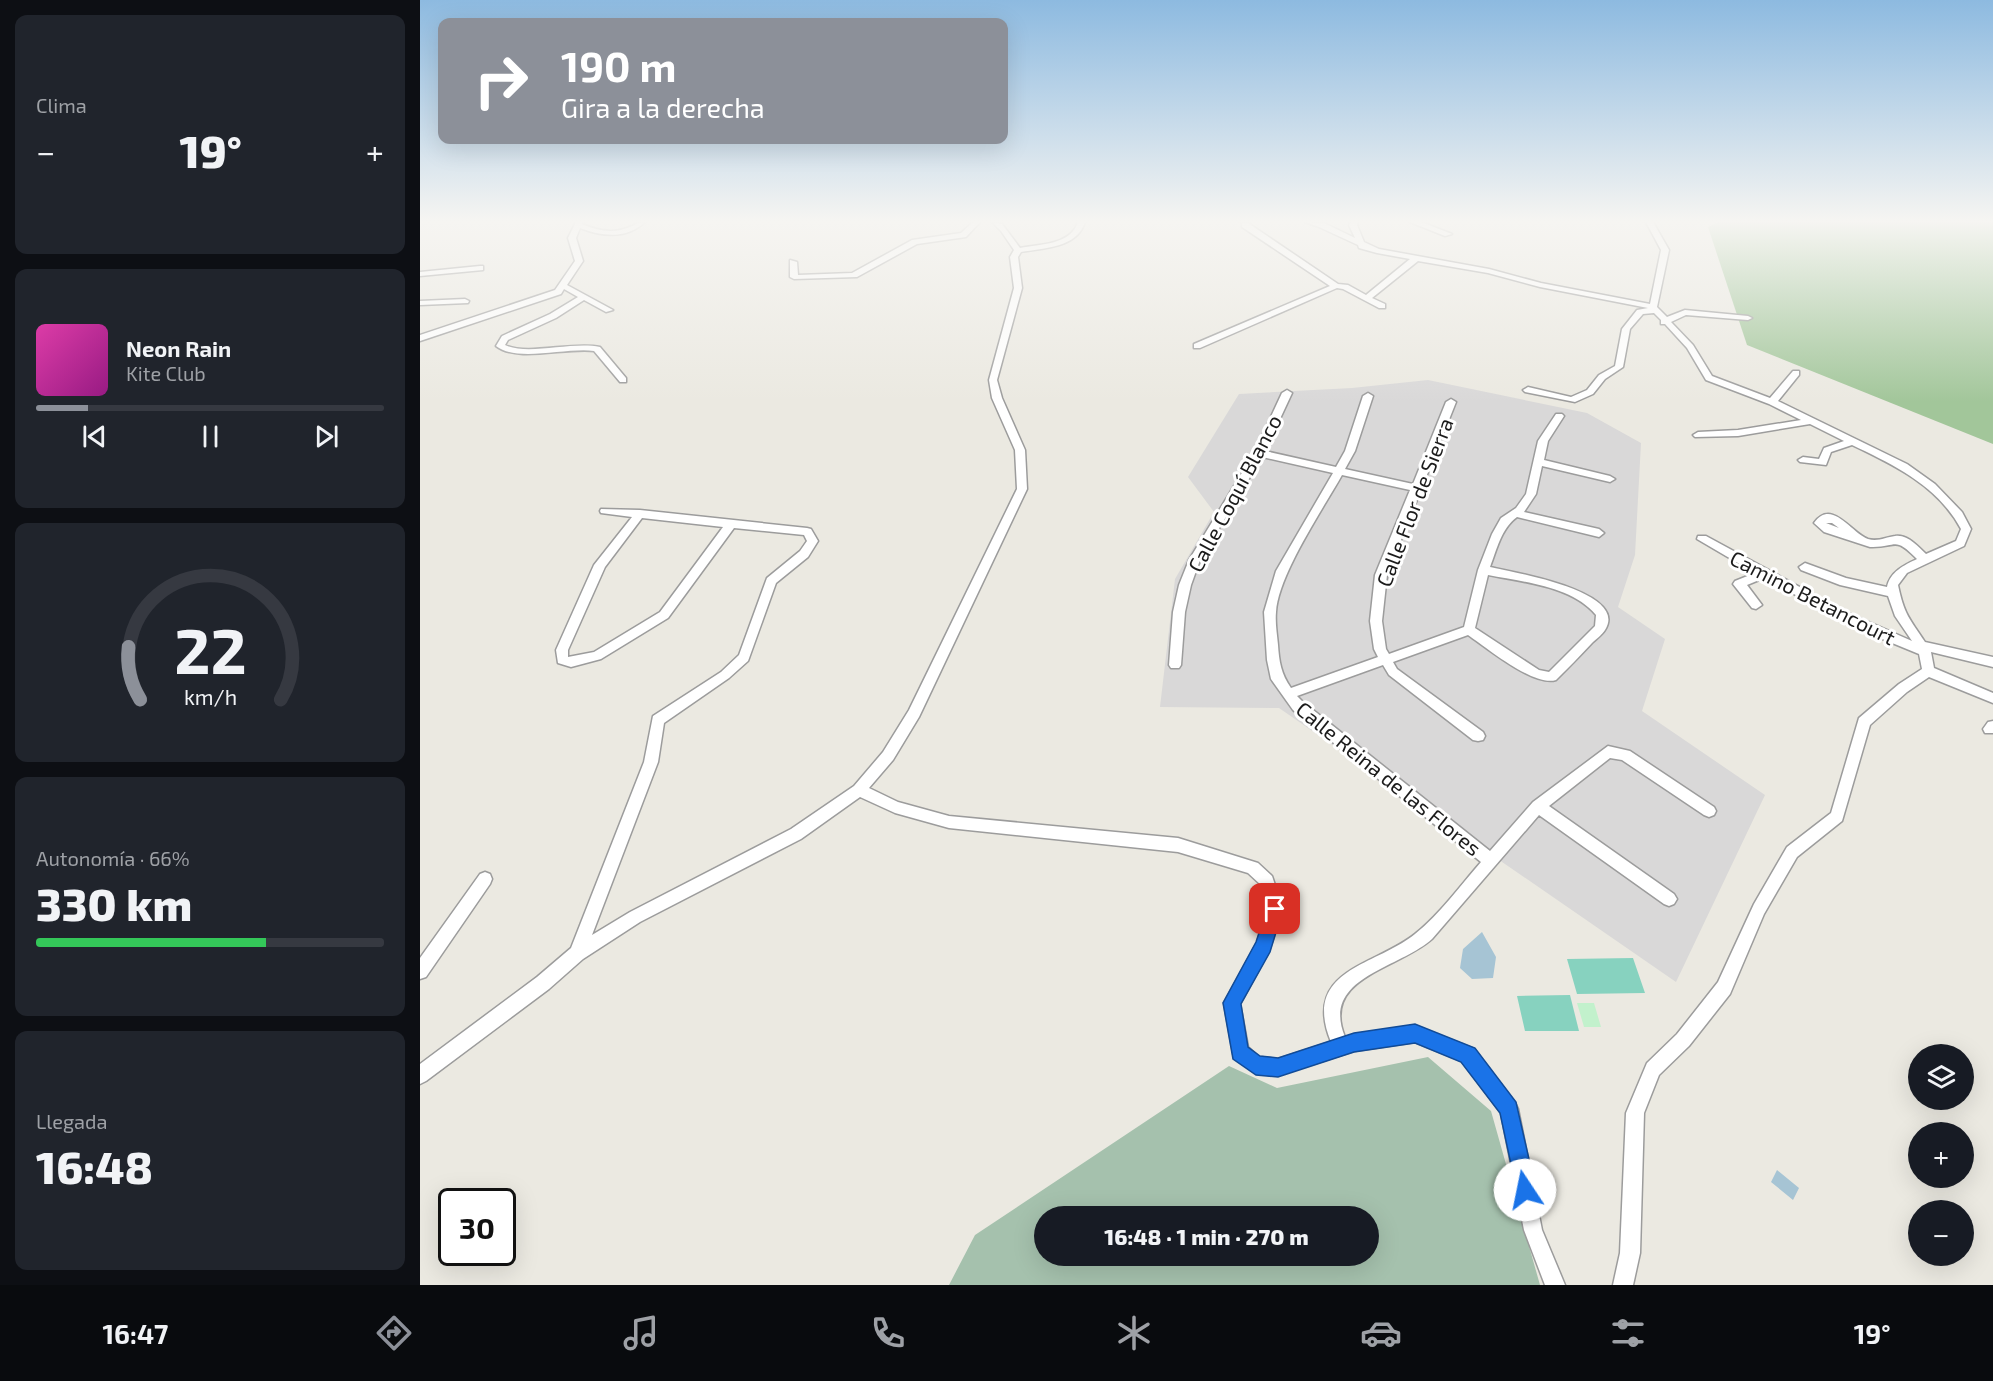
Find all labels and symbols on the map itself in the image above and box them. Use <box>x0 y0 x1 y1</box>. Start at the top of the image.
street label: Calle Coquí Blanco <box>1182 410 1286 576</box>
street label: Calle Flor de Sierra <box>1370 414 1458 590</box>
street label: Camino Betancourt <box>1726 544 1900 650</box>
street label: Calle Reina de las Flores <box>1292 696 1486 860</box>
pin <box>1249 883 1300 934</box>
position arrow <box>1493 1158 1557 1222</box>
speed limit sign: 30 <box>438 1188 516 1266</box>

